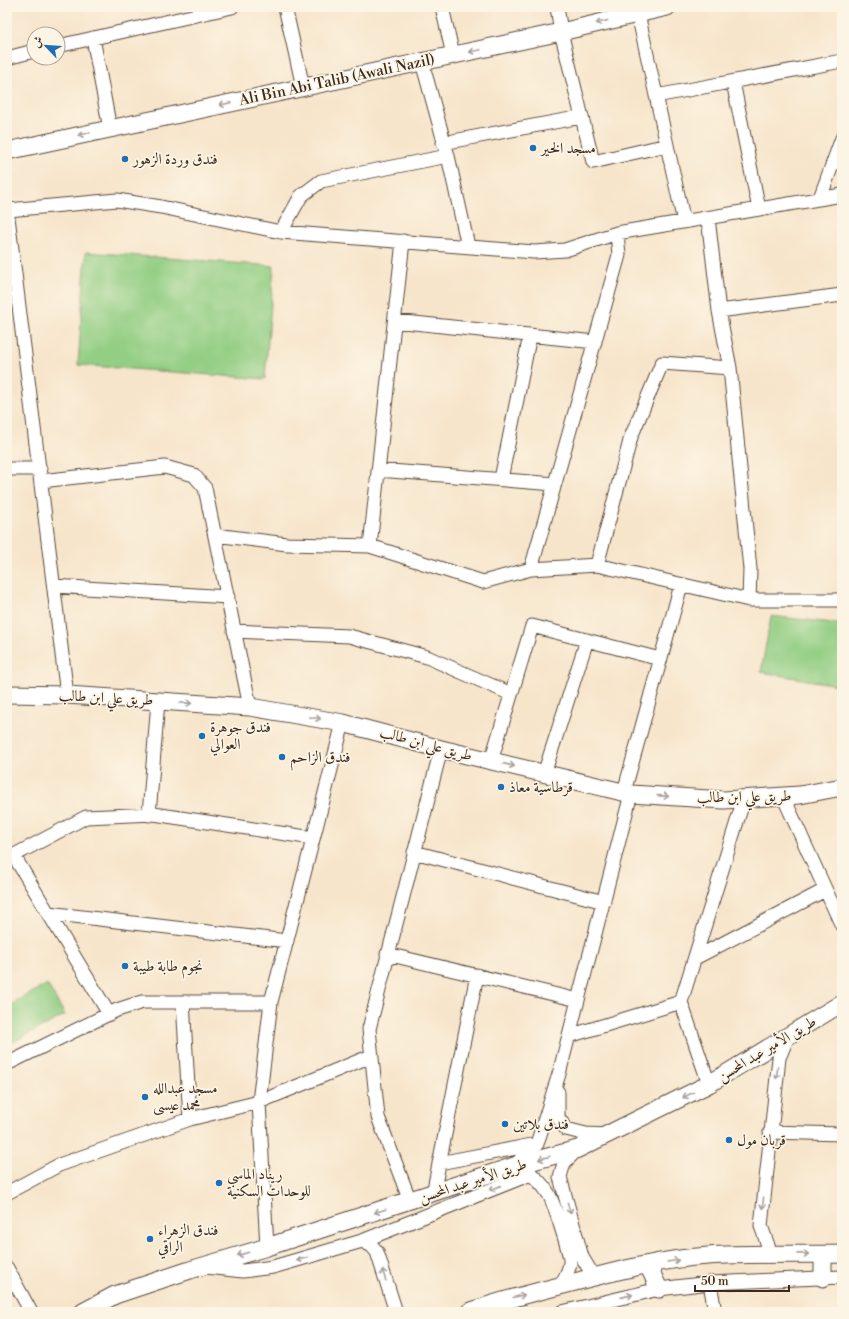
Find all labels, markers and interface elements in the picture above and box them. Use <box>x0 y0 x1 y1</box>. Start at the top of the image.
one-way arrow <box>596 19 609 27</box>
north arrow <box>26 26 66 66</box>
text: ش <box>29 34 47 50</box>
one-way arrow <box>469 47 482 55</box>
street label: Ali Bin Abi Talib (Awali Nazil) <box>236 50 437 110</box>
one-way arrow <box>218 100 231 108</box>
one-way arrow <box>78 131 91 139</box>
place label: مسجد الخير <box>539 139 596 158</box>
marker: مسجد الخير <box>528 143 538 153</box>
place label: فندق وردة الزهور <box>131 150 218 169</box>
marker: فندق وردة الزهور <box>120 154 130 164</box>
street label: طريق علي ابن طالب <box>58 686 154 714</box>
one-way arrow <box>179 700 192 707</box>
one-way arrow <box>308 714 321 722</box>
place label: فندق جوهرة العوالي <box>210 718 271 756</box>
street label: طريق علي ابن طالب <box>377 723 474 769</box>
marker: فندق جوهرة العوالي <box>197 731 207 741</box>
place label: فندق الزاحم <box>290 748 350 771</box>
marker: فندق الزاحم <box>277 752 287 762</box>
one-way arrow <box>502 762 515 769</box>
place label: قرطاسية معاذ <box>509 778 573 797</box>
marker: قرطاسية معاذ <box>496 782 506 792</box>
street label: طريق علي ابن طالب <box>696 787 792 811</box>
one-way arrow <box>656 793 669 800</box>
place label: نجوم طابة طيبة <box>133 957 203 979</box>
marker: نجوم طابة طيبة <box>120 961 130 971</box>
street label: طريق الأمير عبد المحسن <box>713 1010 820 1086</box>
one-way arrow <box>773 1067 781 1080</box>
place label: مسجد عبدالله محمد عيسى <box>153 1079 218 1116</box>
marker: مسجد عبدالله محمد عيسى <box>140 1092 150 1102</box>
one-way arrow <box>682 1092 694 1099</box>
place label: فندق بلاتين <box>513 1115 569 1134</box>
marker: فندق بلاتين <box>500 1119 510 1129</box>
place label: قربان مول <box>737 1131 786 1150</box>
marker: قربان مول <box>724 1135 734 1145</box>
street label: طريق الأمير عبد المحسن <box>416 1153 529 1207</box>
one-way arrow <box>538 1155 551 1162</box>
place label: ريناد الماسي للوحدات السكنية <box>227 1165 311 1201</box>
marker: ريناد الماسي للوحدات السكنية <box>214 1178 224 1188</box>
one-way arrow <box>490 1185 502 1193</box>
one-way arrow <box>759 1196 767 1209</box>
one-way arrow <box>565 1202 573 1215</box>
one-way arrow <box>374 1208 387 1215</box>
place label: فندق الزهراء الراقي <box>158 1221 218 1259</box>
marker: فندق الزهراء الراقي <box>145 1234 155 1244</box>
one-way arrow <box>796 1250 809 1258</box>
one-way arrow <box>237 1251 250 1258</box>
one-way arrow <box>296 1256 309 1263</box>
one-way arrow <box>666 1257 679 1265</box>
scale bar <box>695 1267 789 1293</box>
one-way arrow <box>380 1269 387 1282</box>
text: 50 m <box>701 1274 729 1289</box>
one-way arrow <box>512 1292 525 1299</box>
one-way arrow <box>620 1292 633 1300</box>

